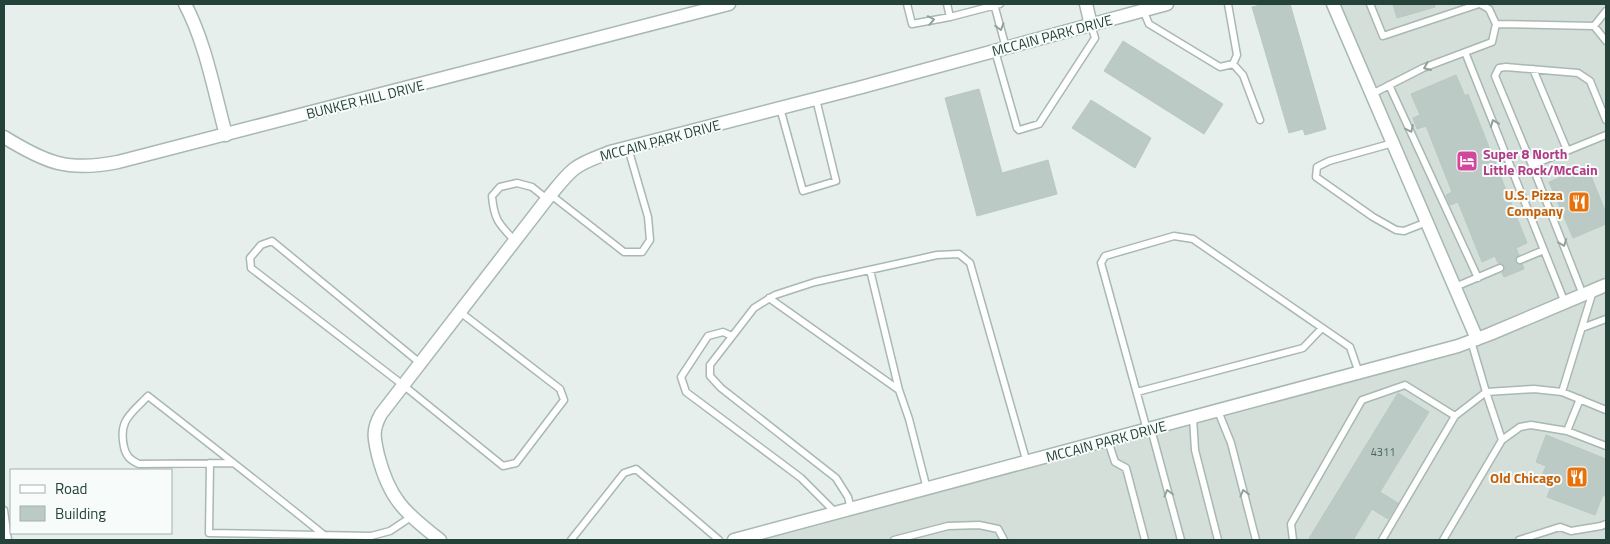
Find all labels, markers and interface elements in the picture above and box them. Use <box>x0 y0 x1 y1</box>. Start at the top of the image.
street label: MCCAIN PARK DRIVE <box>989 9 1115 61</box>
one-way arrow <box>927 16 936 26</box>
one-way arrow <box>995 22 1005 30</box>
one-way arrow <box>1423 61 1431 71</box>
street label: BUNKER HILL DRIVE <box>304 74 426 124</box>
street label: MCCAIN PARK DRIVE <box>597 114 723 166</box>
one-way arrow <box>1490 119 1500 128</box>
one-way arrow <box>1403 124 1413 133</box>
place label: Super 8 North Little Rock/McCain <box>1483 143 1598 180</box>
hotel icon: Super 8 North Little Rock/McCain <box>1455 149 1479 173</box>
place label: U.S. Pizza Company <box>1504 184 1563 221</box>
restaurant icon: U.S. Pizza Company <box>1567 190 1591 214</box>
one-way arrow <box>1557 238 1567 246</box>
street label: MCCAIN PARK DRIVE <box>1043 415 1169 467</box>
house number: 4311 <box>1371 444 1395 460</box>
restaurant icon: Old Chicago <box>1565 465 1589 489</box>
place label: Old Chicago <box>1490 467 1561 488</box>
legend <box>10 469 172 534</box>
text: Road <box>55 477 87 500</box>
one-way arrow <box>1239 489 1250 498</box>
one-way arrow <box>1164 490 1174 498</box>
text: Building <box>55 502 106 525</box>

